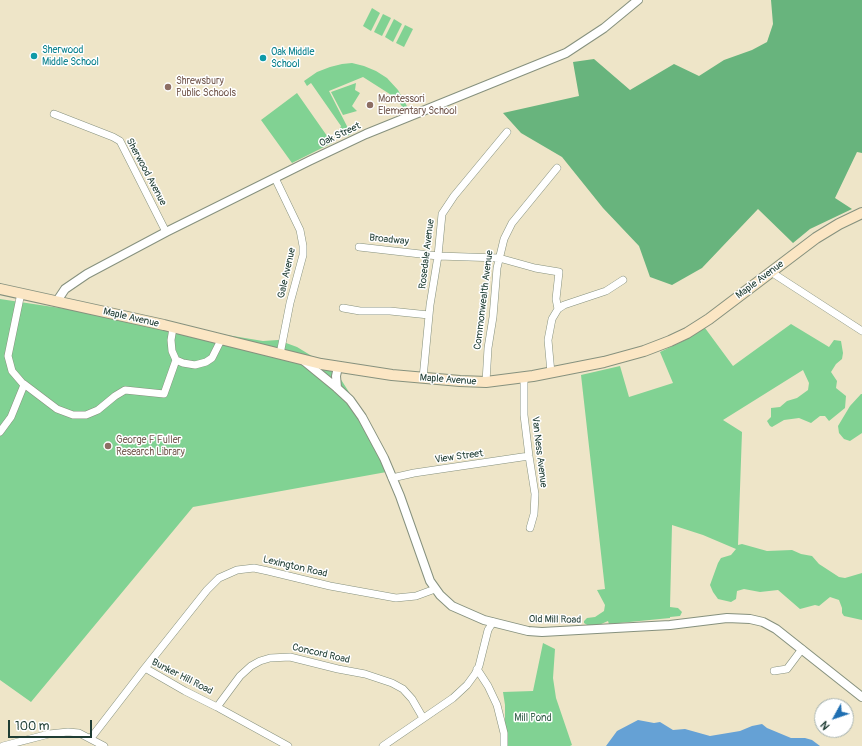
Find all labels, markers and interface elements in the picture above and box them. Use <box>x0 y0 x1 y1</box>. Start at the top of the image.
place label: Sherwood Middle School <box>42 44 99 68</box>
place label: Oak Middle School <box>271 46 314 70</box>
marker: Sherwood Middle School <box>29 51 39 61</box>
marker: Oak Middle School <box>258 53 268 63</box>
place label: Shrewsbury Public Schools <box>176 75 236 98</box>
marker: Shrewsbury Public Schools <box>163 82 173 92</box>
place label: Montessori Elementary School <box>378 93 457 116</box>
marker: Montessori Elementary School <box>365 100 375 110</box>
street label: Oak Street <box>317 120 363 150</box>
street label: Sherwood Avenue <box>123 136 169 208</box>
street label: Rosedale Avenue <box>417 218 437 290</box>
street label: Broadway <box>369 232 409 248</box>
street label: Gale Avenue <box>275 247 299 299</box>
street label: Commonwealth Avenue <box>472 250 496 350</box>
street label: Maple Avenue <box>734 258 786 302</box>
street label: Maple Avenue <box>102 306 160 330</box>
street label: Maple Avenue <box>419 372 477 388</box>
street label: Van Ness Avenue <box>529 416 549 488</box>
place label: George F Fuller Research Library <box>116 434 185 458</box>
marker: George F Fuller Research Library <box>103 441 113 451</box>
street label: View Street <box>434 448 484 466</box>
street label: Lexington Road <box>262 554 328 580</box>
street label: Old Mill Road <box>529 614 581 626</box>
street label: Concord Road <box>291 642 351 666</box>
street label: Bunker Hill Road <box>149 656 215 698</box>
north arrow <box>814 698 854 738</box>
scale bar <box>10 712 94 738</box>
park label: Mill Pond <box>514 712 552 724</box>
text: N <box>818 718 833 732</box>
text: 100 m <box>15 719 49 734</box>

